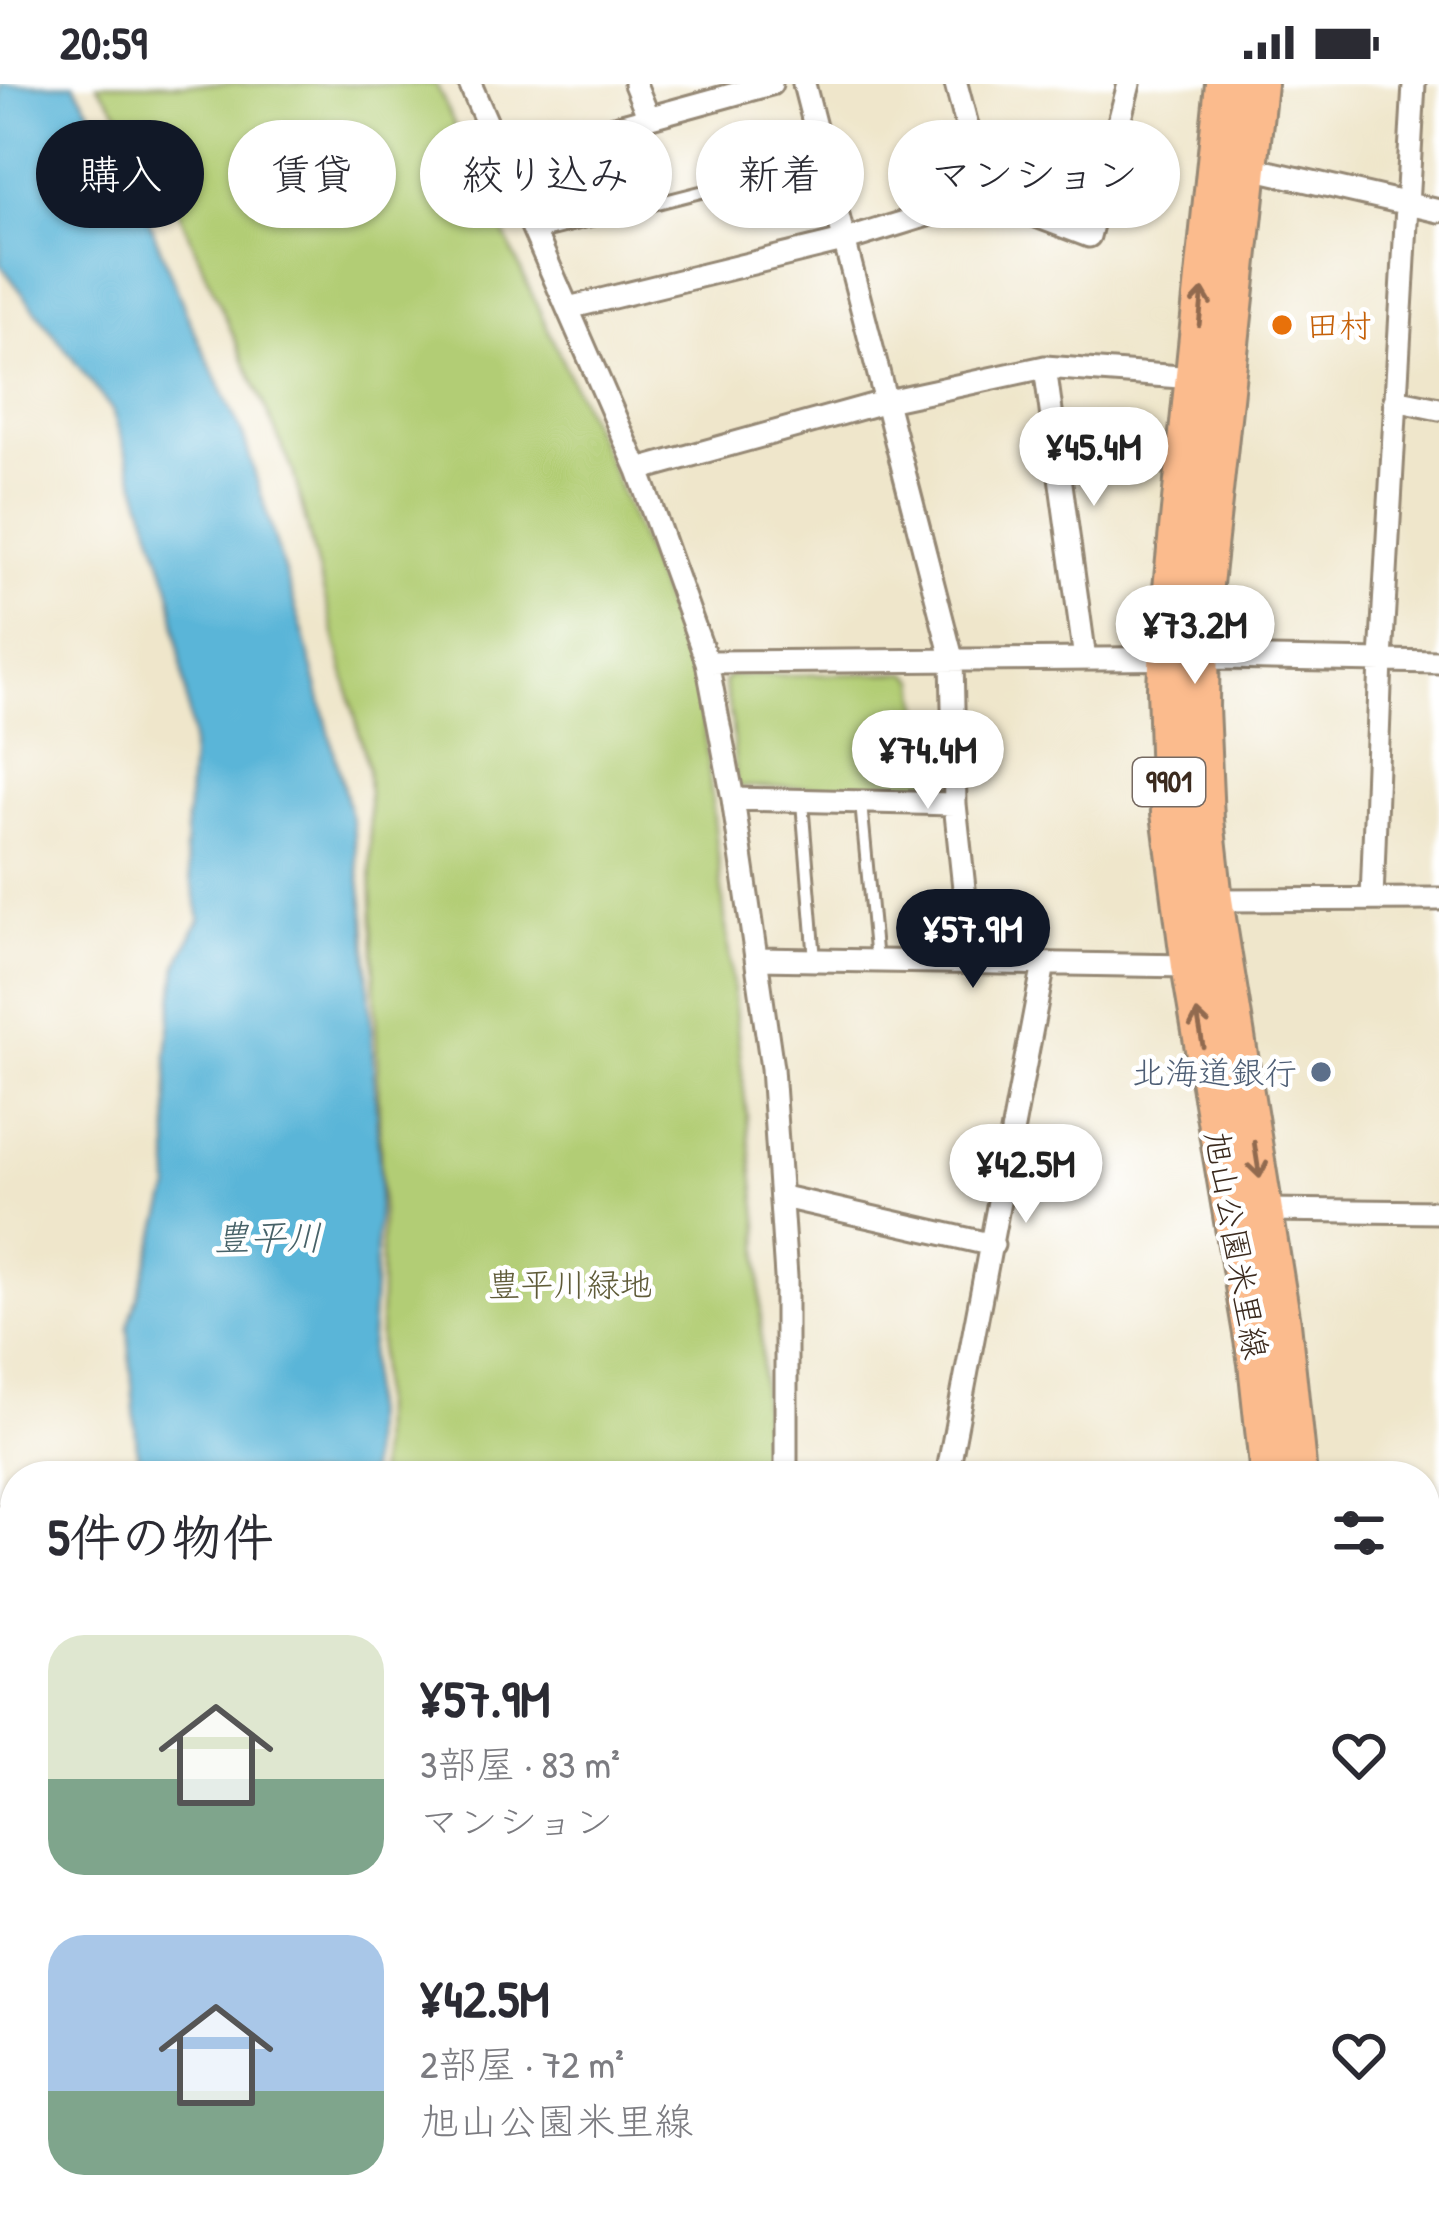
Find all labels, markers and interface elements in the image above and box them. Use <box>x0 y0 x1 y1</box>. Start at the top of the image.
text: 20:59 <box>60 12 147 73</box>
chip: 購入 <box>36 120 204 228</box>
chip: 賃貸 <box>228 120 396 228</box>
chip: 絞り込み <box>420 120 672 228</box>
chip: 新着 <box>696 120 864 228</box>
chip: マンション <box>888 120 1180 228</box>
one-way arrow <box>1190 288 1213 327</box>
place label: 田村 <box>1306 303 1372 347</box>
marker: 田村 <box>1269 312 1295 338</box>
pin: ¥45.4M <box>996 407 1192 509</box>
text: ¥45.4M <box>1046 419 1142 472</box>
pin: ¥73.2M <box>1097 585 1293 687</box>
text: ¥73.2M <box>1143 597 1247 650</box>
pin: ¥74.4M <box>830 710 1026 812</box>
text: ¥74.4M <box>879 722 977 775</box>
road number: 9901 <box>1133 758 1205 806</box>
pin: ¥57.9M <box>875 889 1071 991</box>
text: ¥57.9M <box>923 901 1023 954</box>
one-way arrow <box>1188 1010 1211 1049</box>
place label: 北海道銀行 <box>1132 1050 1297 1094</box>
marker: 北海道銀行 <box>1308 1059 1334 1085</box>
pin: ¥42.5M <box>928 1124 1124 1226</box>
street label: 旭山公園米里線 <box>1195 1127 1279 1363</box>
text: ¥42.5M <box>976 1136 1076 1189</box>
one-way arrow <box>1246 1139 1269 1178</box>
water label: 豊平川 <box>214 1212 322 1261</box>
park label: 豊平川緑地 <box>488 1262 653 1306</box>
icon: filters <box>1326 1500 1392 1566</box>
text: 5件の物件 <box>48 1502 274 1571</box>
text: ¥57.9M <box>420 1664 550 1733</box>
icon: home <box>144 1683 288 1827</box>
icon: heart <box>1326 1722 1392 1788</box>
text: 3部屋 · 83 m² <box>420 1737 620 1790</box>
text: マンション <box>420 1794 613 1847</box>
text: ¥42.5M <box>420 1964 550 2033</box>
icon: home <box>144 1983 288 2127</box>
icon: heart <box>1326 2022 1392 2088</box>
text: 2部屋 · 72 m² <box>420 2037 624 2090</box>
text: 旭山公園米里線 <box>420 2094 693 2147</box>

